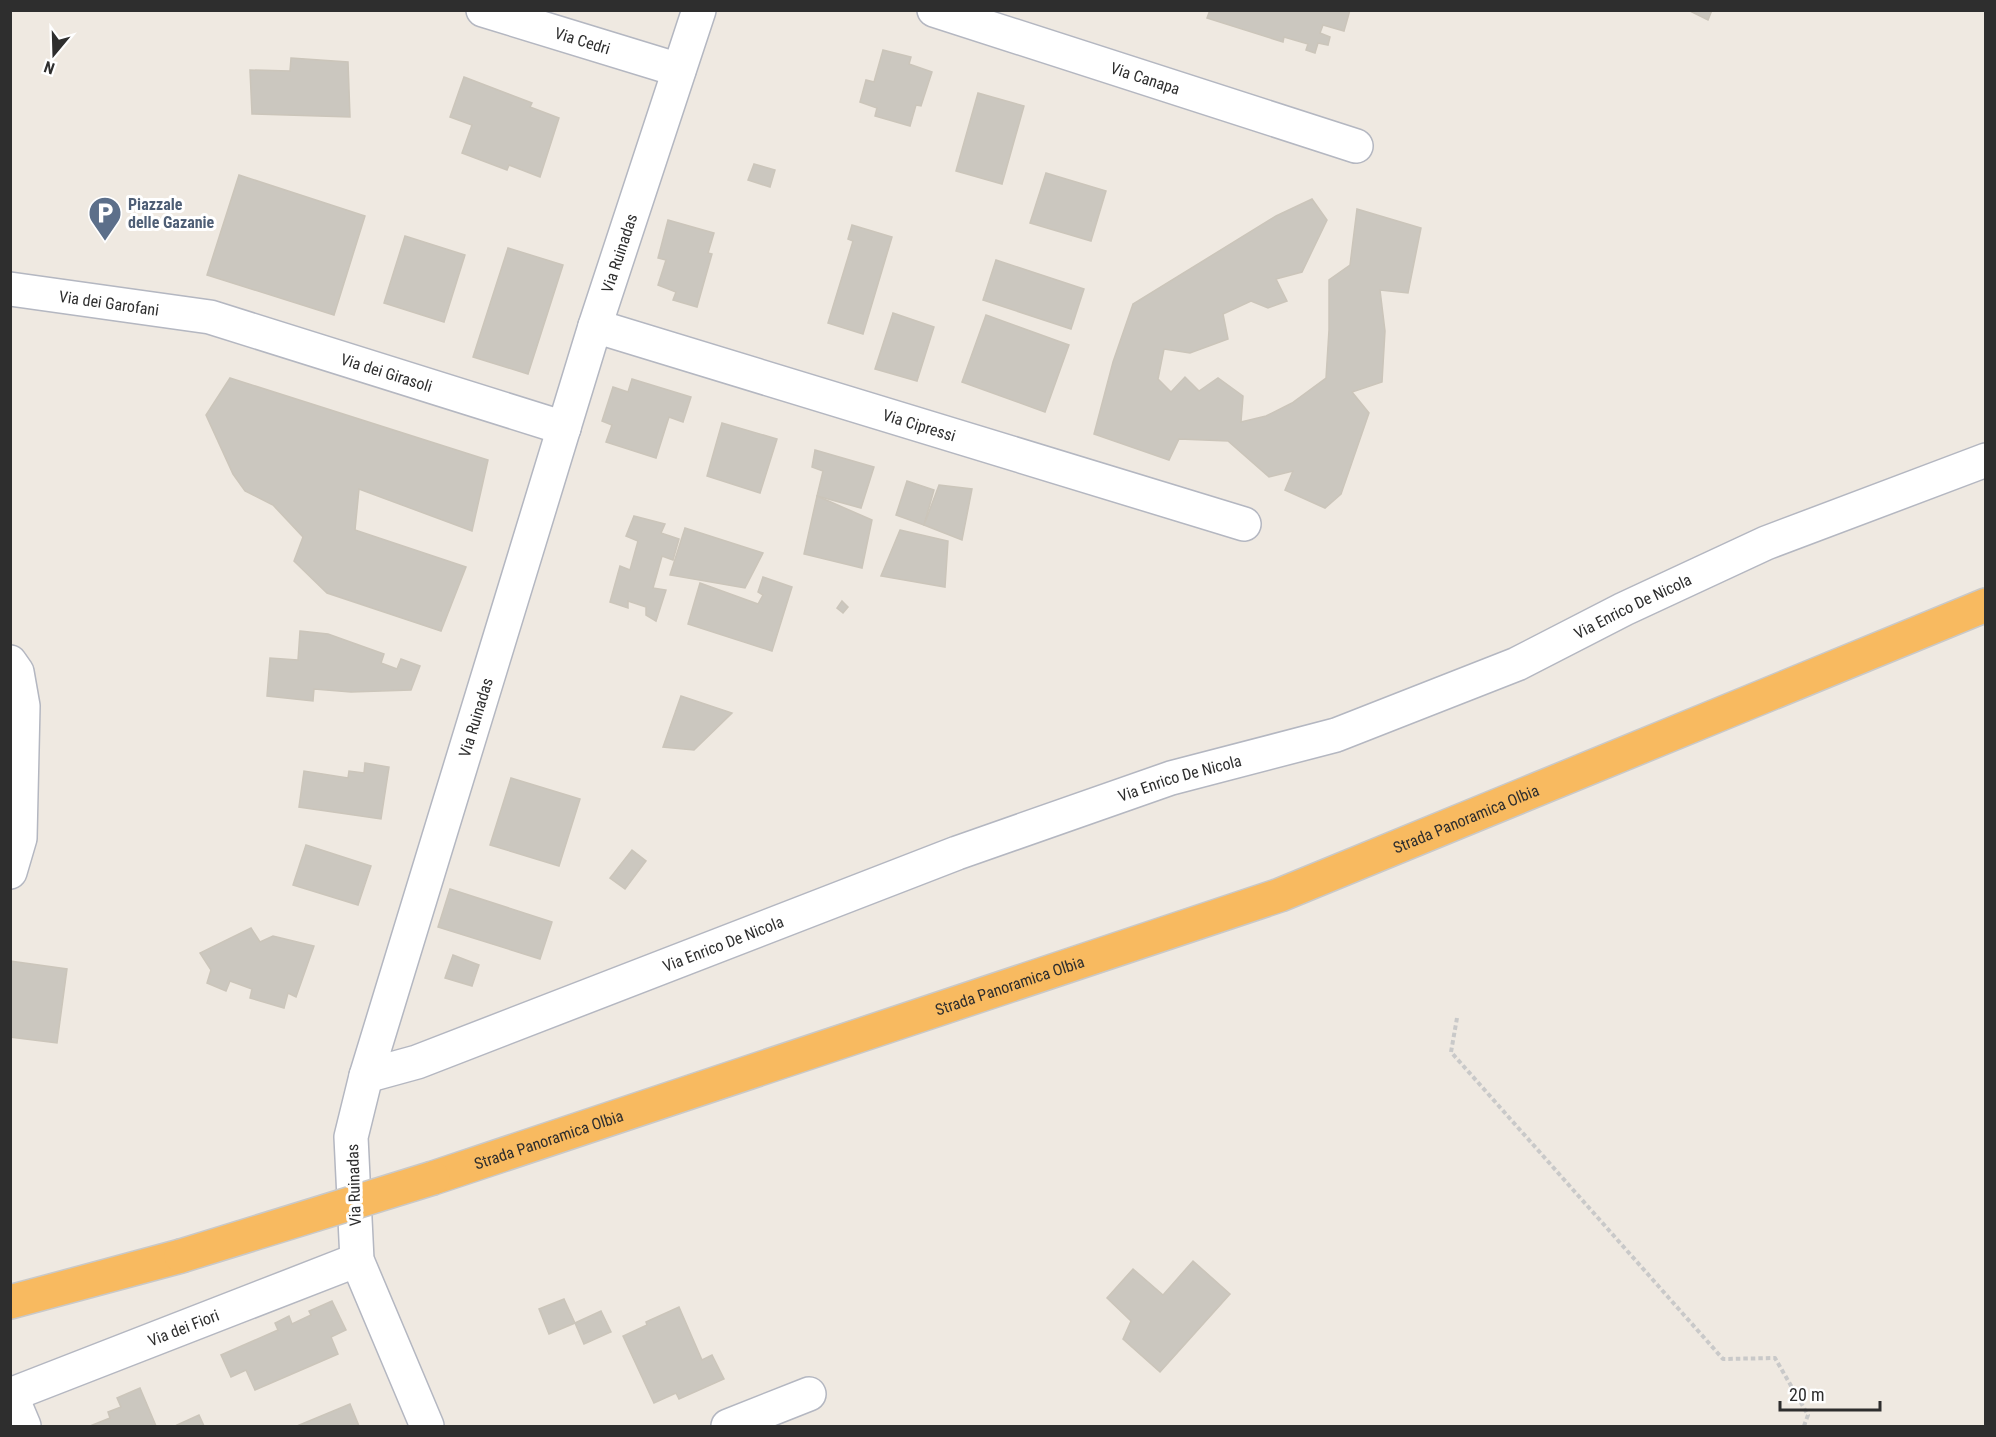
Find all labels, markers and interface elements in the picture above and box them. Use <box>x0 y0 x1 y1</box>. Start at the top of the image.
street label: Via Cedri <box>552 23 612 58</box>
north arrow <box>24 24 84 84</box>
text: N <box>42 57 57 78</box>
street label: Via Canapa <box>1108 58 1182 98</box>
parking icon: Piazzale delle Gazanie <box>87 195 123 242</box>
place label: Piazzale delle Gazanie <box>128 195 215 232</box>
street label: Via Ruinadas <box>597 211 641 295</box>
street label: Via dei Garofani <box>58 286 160 319</box>
street label: Via dei Girasoli <box>339 349 435 396</box>
street label: Via Cipressi <box>881 405 958 445</box>
street label: Via Enrico De Nicola <box>1571 570 1694 643</box>
street label: Via Ruinadas <box>454 675 497 760</box>
street label: Via Enrico De Nicola <box>1115 751 1243 805</box>
street label: Strada Panoramica Olbia <box>1390 780 1542 857</box>
street label: Via Enrico De Nicola <box>660 912 786 976</box>
street label: Strada Panoramica Olbia <box>933 952 1087 1019</box>
street label: Strada Panoramica Olbia <box>472 1106 626 1173</box>
street label: Via Ruinadas <box>343 1144 365 1226</box>
street label: Via dei Fiori <box>145 1305 222 1350</box>
scale bar <box>1780 1374 1880 1412</box>
text: 20 m <box>1789 1384 1824 1405</box>

